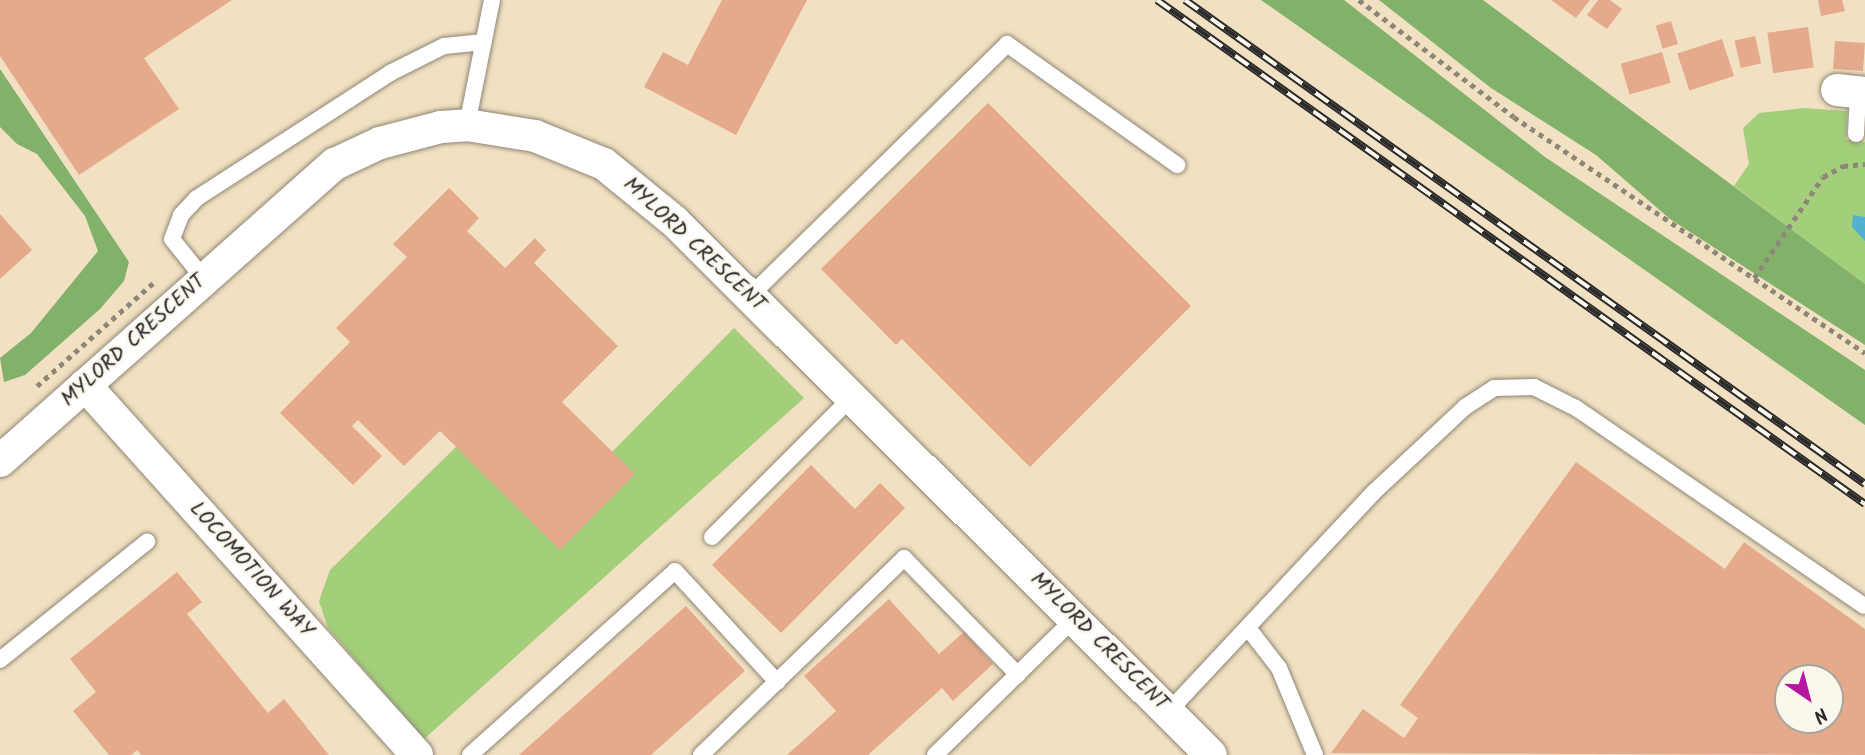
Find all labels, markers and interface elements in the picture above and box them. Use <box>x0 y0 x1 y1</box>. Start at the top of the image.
street label: MYLORD CRESCENT <box>617 172 771 318</box>
street label: MYLORD CRESCENT <box>57 269 211 413</box>
street label: LOCOMOTION WAY <box>184 497 318 643</box>
street label: MYLORD CRESCENT <box>1024 567 1174 717</box>
north arrow <box>1774 664 1844 734</box>
text: N <box>1806 699 1833 730</box>

